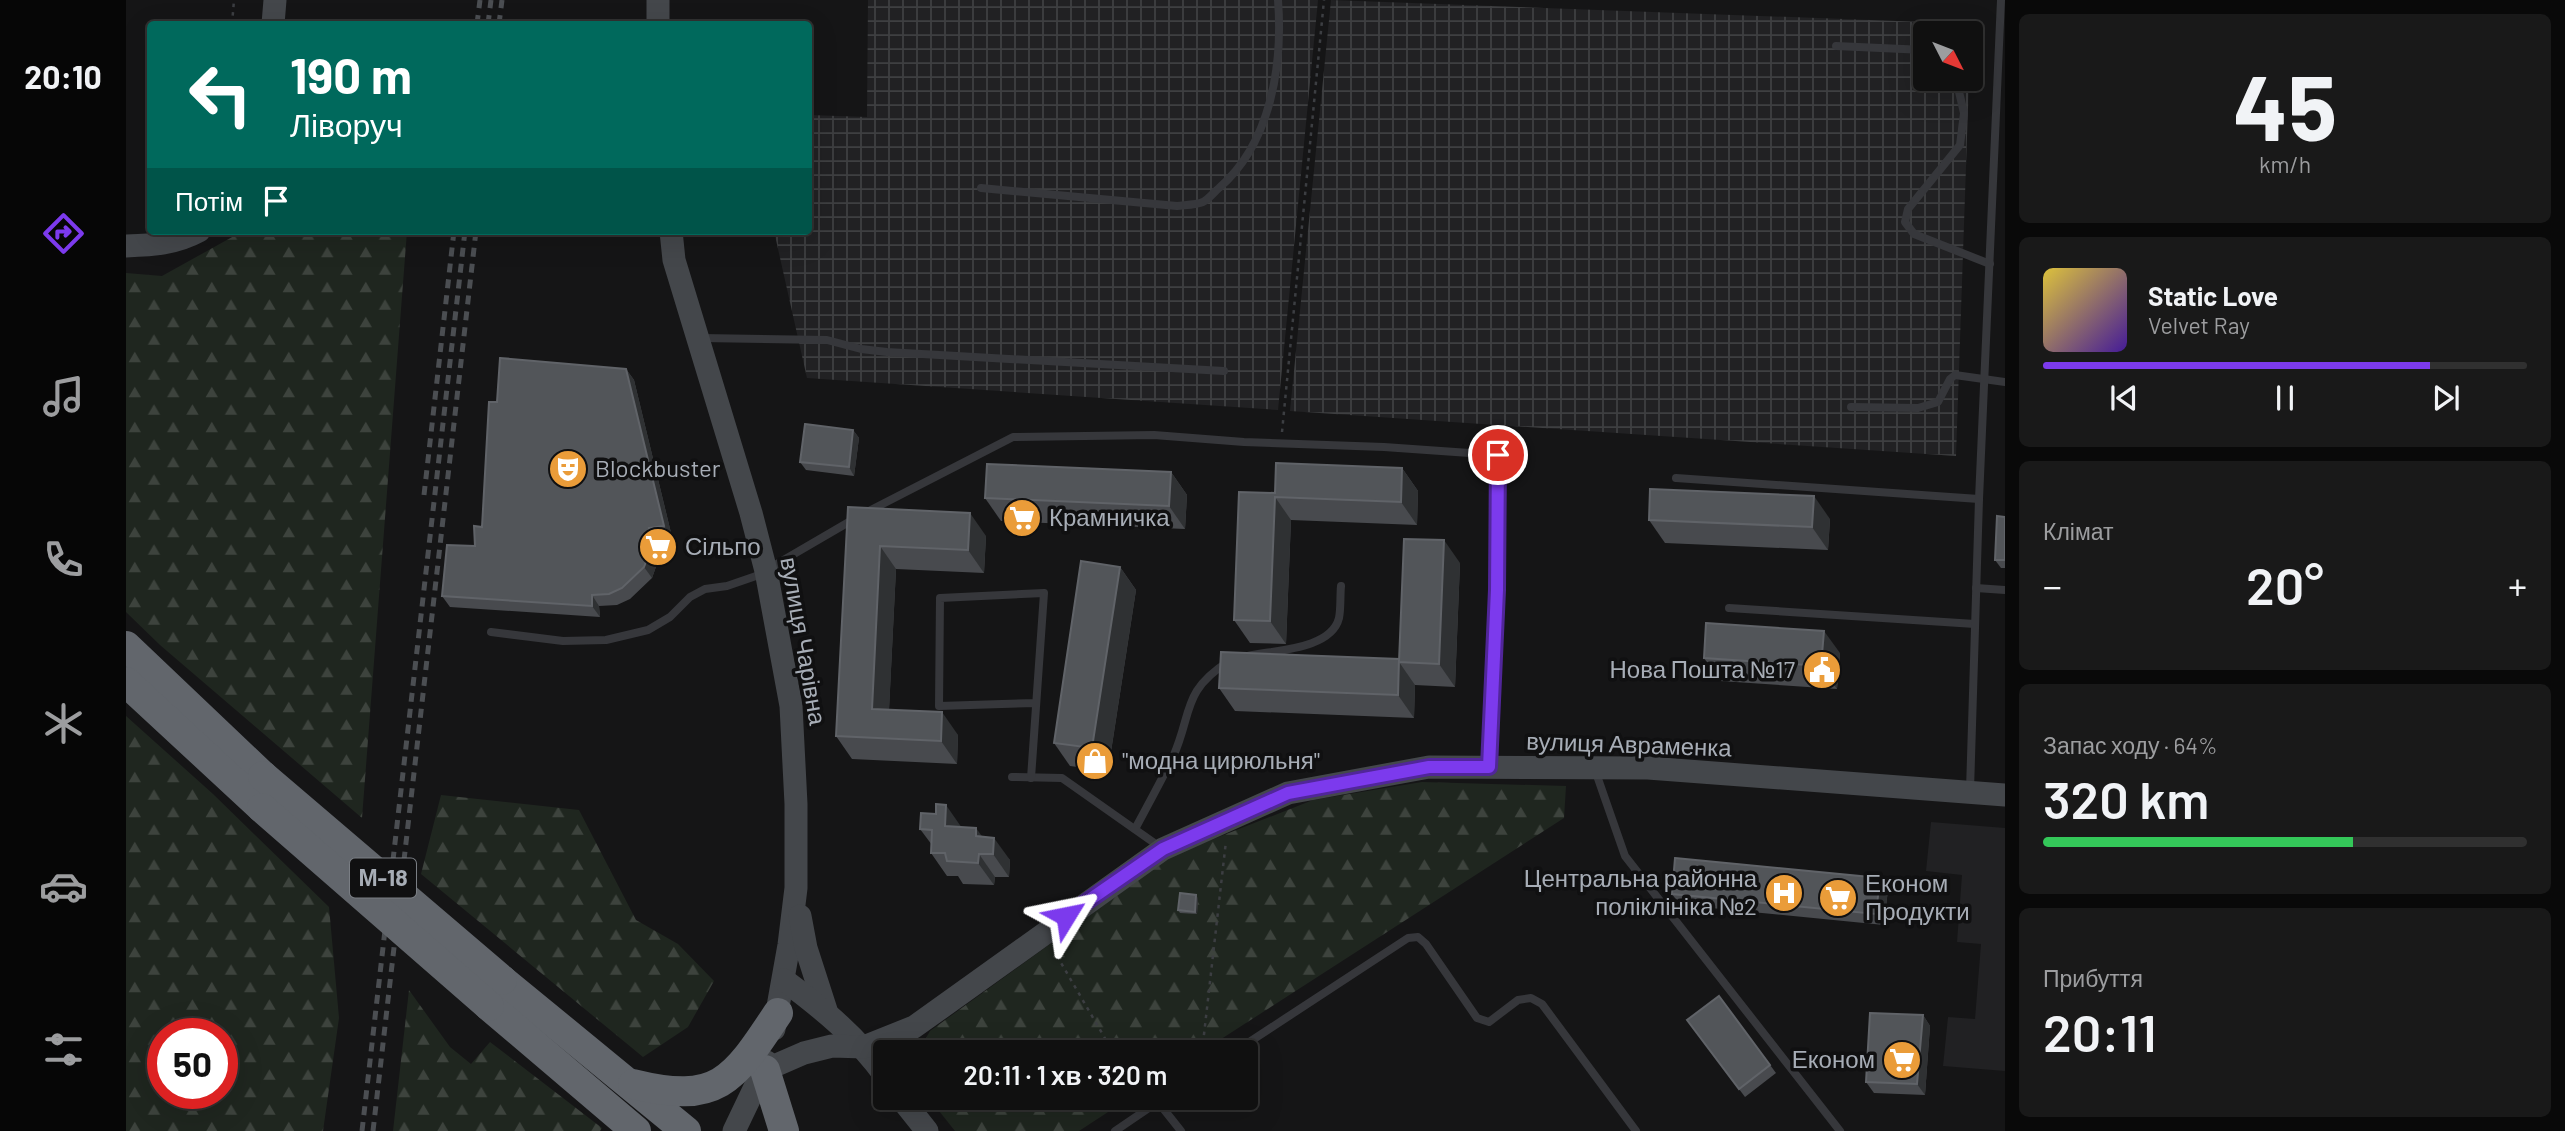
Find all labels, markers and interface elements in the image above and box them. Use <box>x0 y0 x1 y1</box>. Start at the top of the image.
north arrow <box>1913 21 1983 91</box>
map controls <box>1913 21 1983 91</box>
text: 190 m <box>290 45 412 104</box>
icon: left <box>175 49 266 140</box>
text: 45 <box>2233 50 2337 159</box>
text: 20:10 <box>24 57 102 95</box>
text: Ліворуч <box>290 105 403 143</box>
text: km/h <box>2259 150 2311 178</box>
icon: arrive <box>257 182 295 220</box>
text: Потім <box>175 185 243 216</box>
icon: directions <box>39 209 88 258</box>
text: Static Love <box>2148 280 2278 311</box>
text: Velvet Ray <box>2148 311 2250 339</box>
icon: music <box>39 372 88 421</box>
icon: previous <box>2105 379 2143 417</box>
icon: pause <box>2266 379 2304 417</box>
icon: next <box>2427 379 2465 417</box>
pin <box>1468 425 1528 485</box>
icon: arrive <box>1479 436 1517 474</box>
theatre icon: Blockbuster <box>547 448 589 490</box>
place label: Blockbuster <box>595 453 721 482</box>
supermarket icon: Крамничка <box>1001 497 1043 539</box>
place label: Крамничка <box>1049 502 1170 531</box>
text: Клімат <box>2043 517 2114 545</box>
supermarket icon: Сільпо <box>637 526 679 568</box>
place label: Сільпо <box>685 531 761 560</box>
icon: phone <box>39 535 88 584</box>
text: 20° <box>2246 553 2324 615</box>
street label: вулиця Чарівна <box>775 554 834 728</box>
text: − <box>2043 562 2062 608</box>
text: + <box>2508 562 2527 608</box>
public building icon: Нова Пошта №17 <box>1801 649 1843 691</box>
place label: Нова Пошта №17 <box>1609 654 1795 683</box>
icon: climate <box>39 699 88 748</box>
street label: вулиця Авраменка <box>1526 725 1733 762</box>
text: Запас ходу · 64% <box>2043 731 2218 759</box>
shop icon: "модна цирюльня" <box>1074 740 1116 782</box>
place label: "модна цирюльня" <box>1122 745 1320 774</box>
text: 320 km <box>2043 767 2209 829</box>
road number: М-18 <box>350 858 416 898</box>
icon: car <box>39 862 88 911</box>
place label: Центральна районна поліклініка №2 <box>1524 863 1758 920</box>
place label: Економ Продукти <box>1865 868 1970 925</box>
hospital icon: Центральна районна поліклініка №2 <box>1763 872 1805 914</box>
supermarket icon: Економ Продукти <box>1817 877 1859 919</box>
position arrow <box>1029 879 1103 953</box>
text: Прибуття <box>2043 964 2143 992</box>
text: 20:11 <box>2043 1000 2157 1062</box>
speed limit sign: 50 <box>147 1018 238 1109</box>
icon: filters <box>39 1025 88 1074</box>
supermarket icon: Економ <box>1881 1039 1923 1081</box>
place label: Економ <box>1792 1044 1875 1073</box>
text: 20:11 · 1 хв · 320 m <box>964 1059 1167 1090</box>

